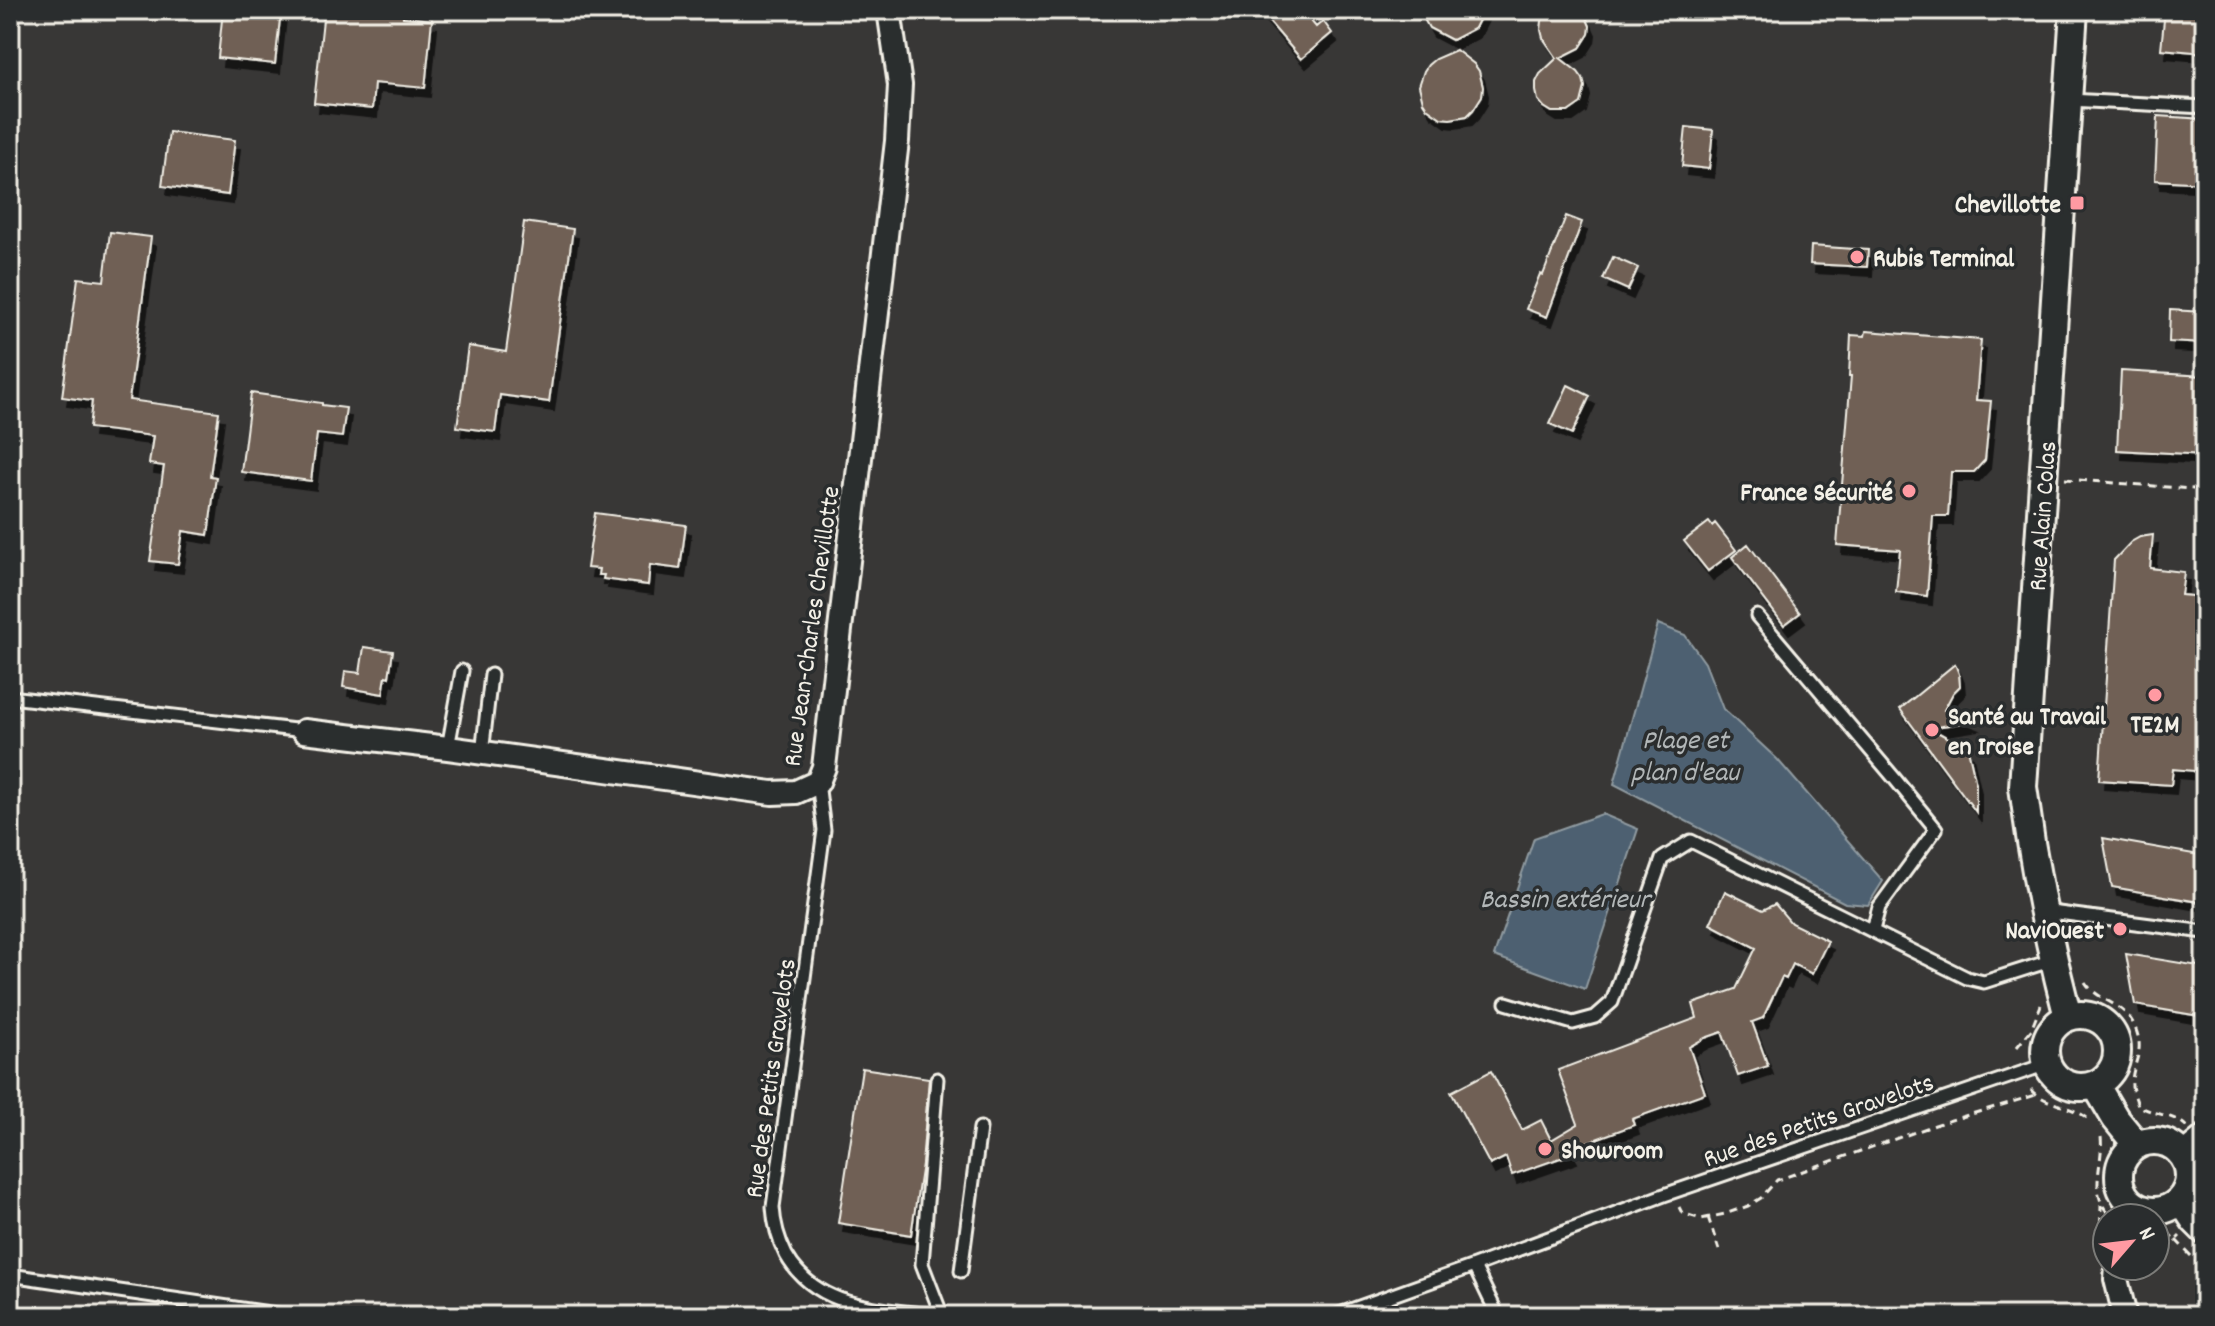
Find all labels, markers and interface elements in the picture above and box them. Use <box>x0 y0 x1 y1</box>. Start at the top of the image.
place label: Chevillotte <box>1955 188 2061 225</box>
marker: Chevillotte <box>2068 194 2086 212</box>
place label: Rubis Terminal <box>1873 242 2015 279</box>
marker: Rubis Terminal <box>1848 248 1866 266</box>
street label: Rue Alain Colas <box>2021 440 2068 593</box>
place label: France Sécurité <box>1740 476 1893 513</box>
marker: France Sécurité <box>1900 482 1918 500</box>
street label: Rue Jean-Charles Chevillotte <box>775 484 851 769</box>
marker: TE2M <box>2146 686 2164 704</box>
place label: Santé au Travail en Iroise <box>1948 700 2107 767</box>
place label: TE2M <box>2131 708 2179 745</box>
marker: Santé au Travail en Iroise <box>1923 721 1941 739</box>
water label: Plage et plan d'eau <box>1631 723 1741 795</box>
water label: Bassin extérieur <box>1480 882 1654 922</box>
place label: NaviOuest <box>2005 914 2104 951</box>
marker: NaviOuest <box>2111 920 2129 938</box>
street label: Rue des Petits Gravelots <box>737 956 808 1201</box>
street label: Rue des Petits Gravelots <box>1699 1066 1939 1179</box>
place label: Showroom <box>1561 1134 1663 1171</box>
marker: Showroom <box>1536 1140 1554 1158</box>
north arrow <box>2091 1202 2171 1282</box>
text: N <box>2129 1222 2162 1246</box>

